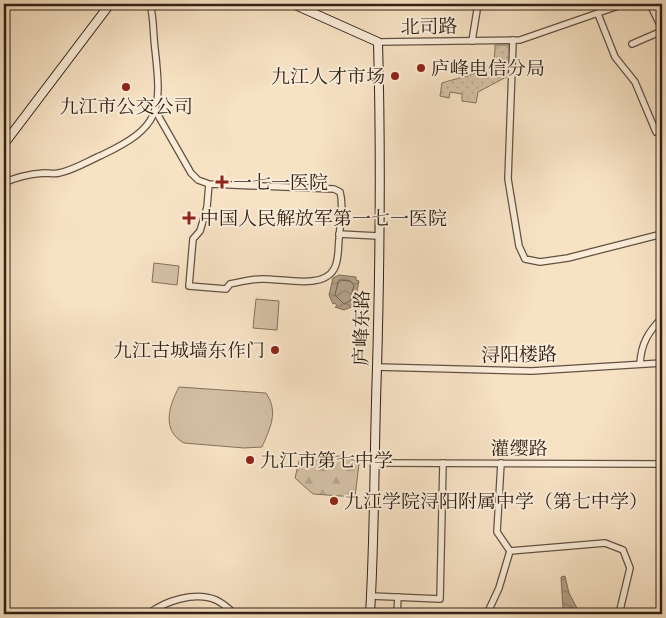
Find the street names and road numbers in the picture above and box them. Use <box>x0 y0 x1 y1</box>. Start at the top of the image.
street label: 北司路 <box>400 17 458 38</box>
street label: 庐峰东路 <box>351 290 374 366</box>
street label: 浔阳楼路 <box>481 343 557 367</box>
street label: 灌缨路 <box>490 439 548 460</box>

